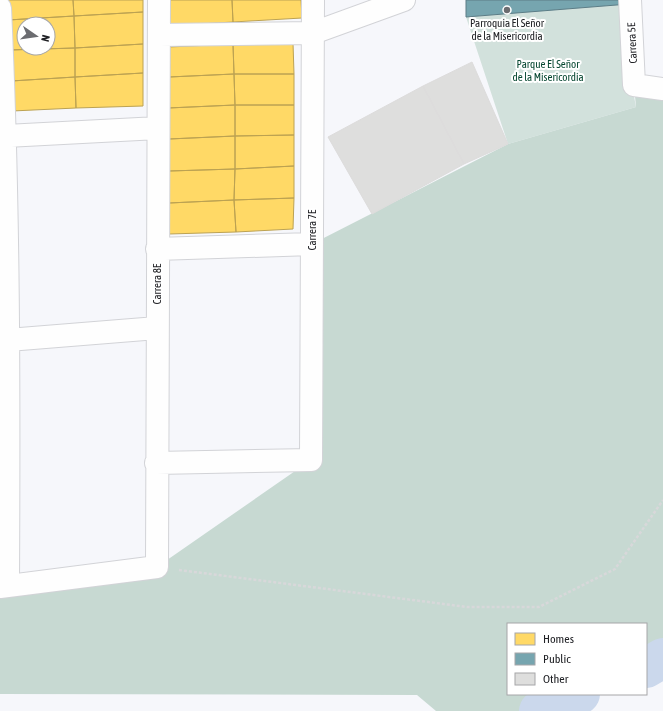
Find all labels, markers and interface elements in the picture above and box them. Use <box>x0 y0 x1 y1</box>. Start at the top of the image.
marker: Parroquia El Señor de la Misericordia <box>502 5 512 15</box>
north arrow <box>16 16 56 56</box>
place label: Parroquia El Señor de la Misericordia <box>470 17 545 42</box>
street label: Carrera 5E <box>625 22 639 64</box>
text: N <box>39 34 52 43</box>
park label: Parque El Señor de la Misericordia <box>512 58 584 83</box>
street label: Carrera 7E <box>306 209 318 251</box>
street label: Carrera 8E <box>151 263 163 305</box>
legend <box>507 623 647 695</box>
text: Homes <box>543 632 574 646</box>
text: Public <box>543 652 571 666</box>
text: Other <box>543 672 569 686</box>

